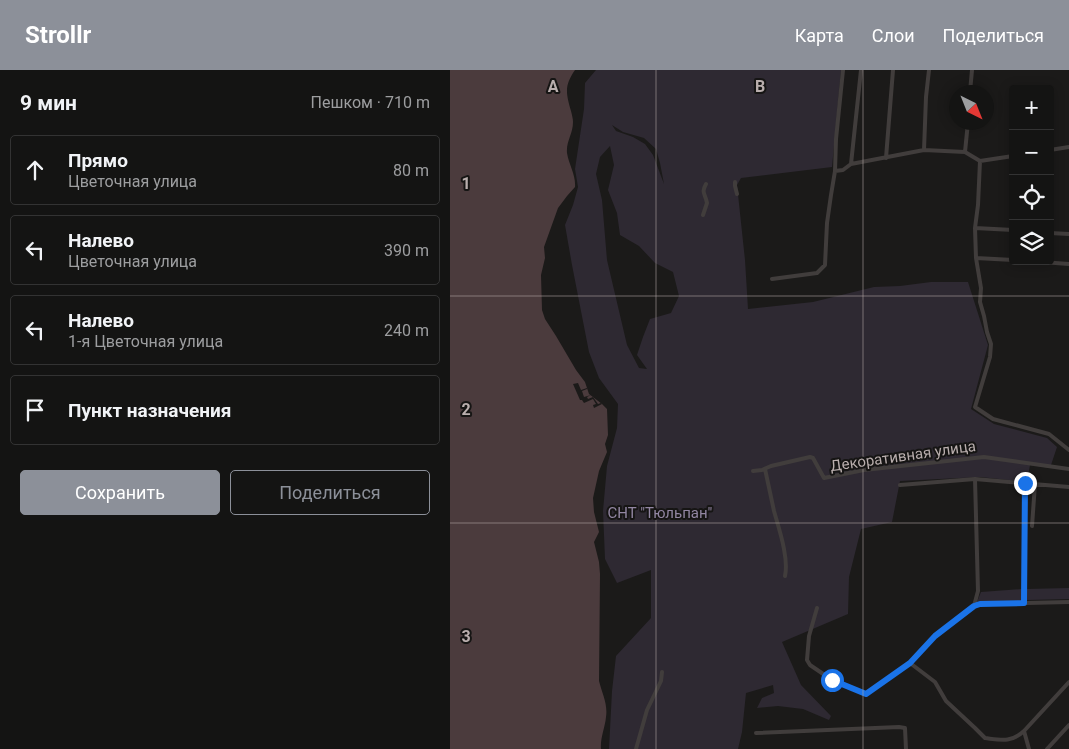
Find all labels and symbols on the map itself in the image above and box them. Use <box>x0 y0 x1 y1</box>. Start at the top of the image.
text: A <box>548 77 559 96</box>
text: B <box>755 77 765 96</box>
north arrow <box>949 85 994 130</box>
text: 1 <box>461 174 471 193</box>
text: 2 <box>461 400 471 419</box>
street label: Декоративная улица <box>829 437 977 475</box>
route end <box>1014 472 1037 495</box>
park label: СНТ "Тюльпан" <box>608 504 713 522</box>
text: 3 <box>461 627 471 646</box>
route start <box>821 669 844 692</box>

